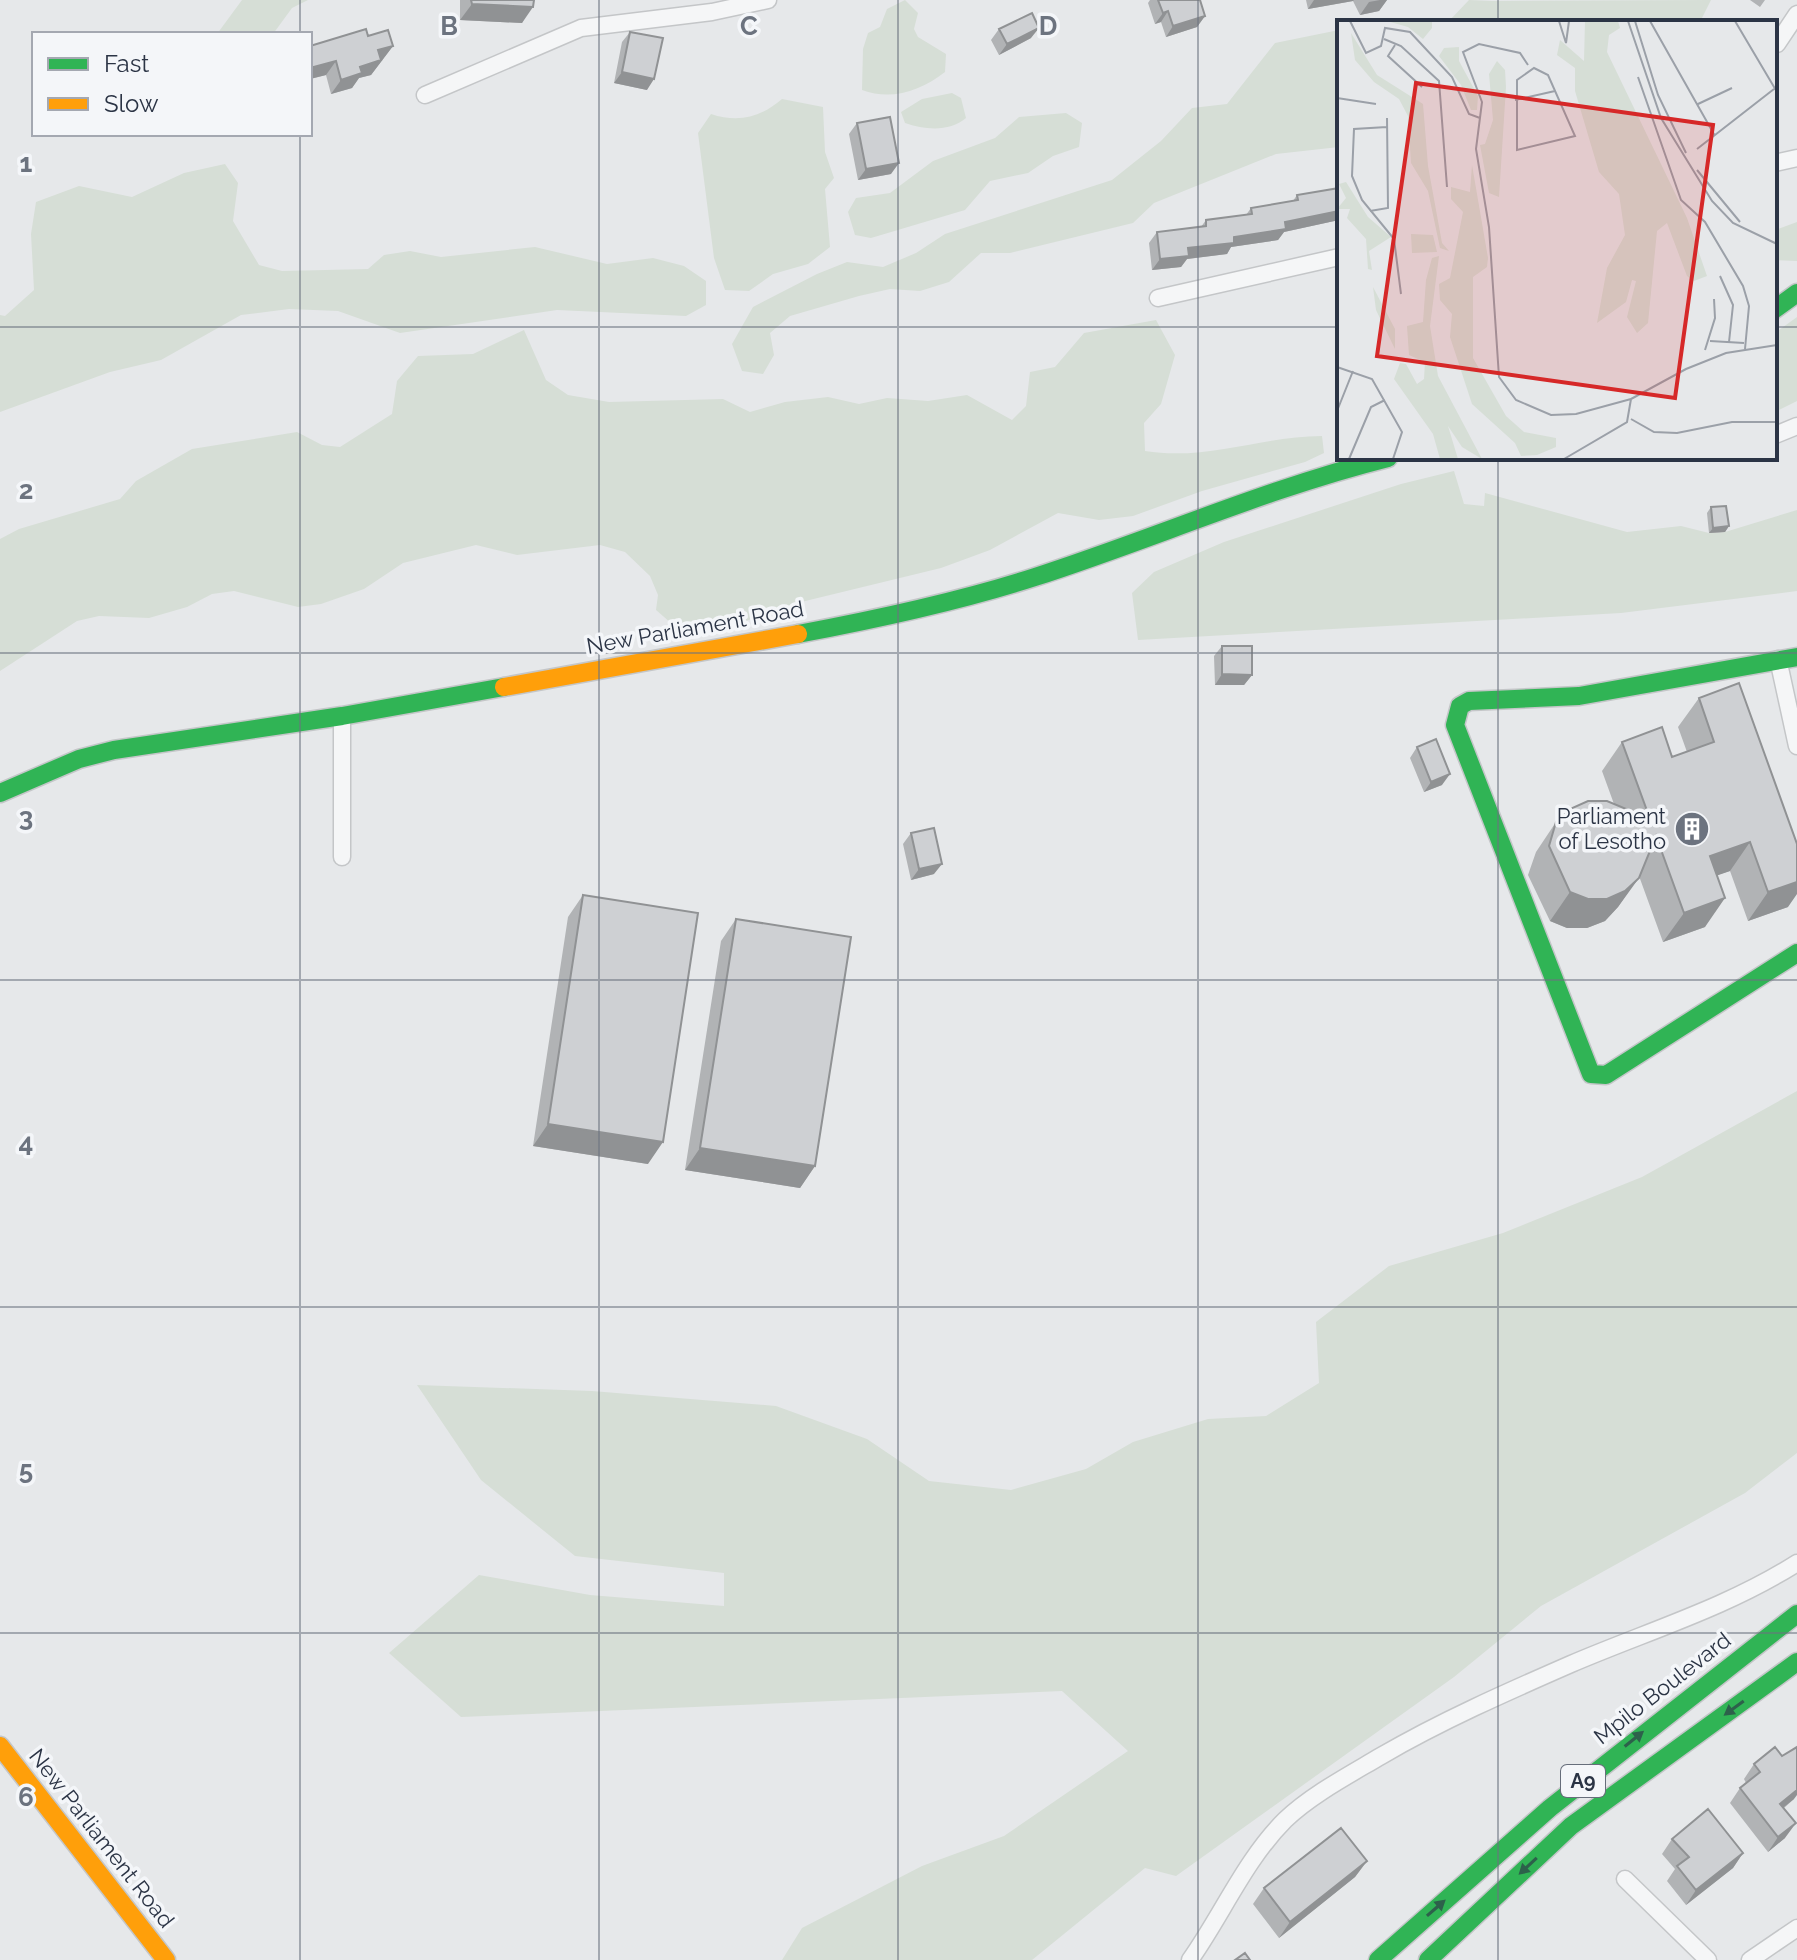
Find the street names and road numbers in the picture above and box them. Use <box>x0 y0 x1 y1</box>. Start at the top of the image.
street label: New Parliament Road <box>584 595 806 659</box>
street label: Mpilo Boulevard <box>1588 1627 1736 1749</box>
street label: New Parliament Road <box>24 1743 180 1933</box>
road number: A9 <box>1561 1765 1605 1797</box>

